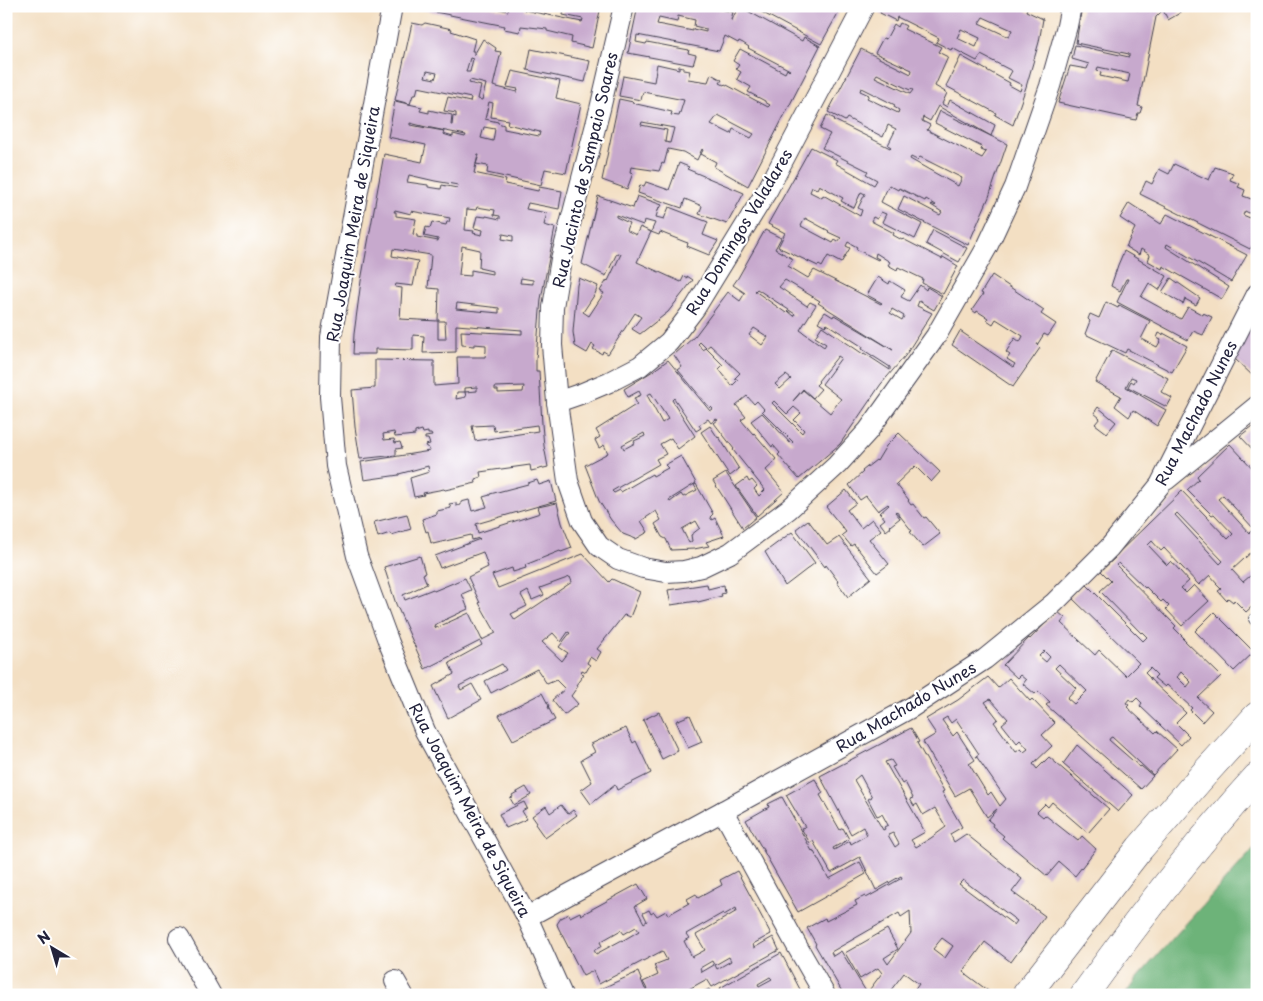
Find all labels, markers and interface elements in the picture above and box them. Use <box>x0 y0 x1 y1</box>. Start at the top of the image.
street label: Rua Jacinto de Sampaio Soares <box>545 50 623 290</box>
street label: Rua Joaquim Meira de Siqueira <box>319 104 385 344</box>
street label: Rua Domingos Valadares <box>679 144 797 319</box>
street label: Rua Machado Nunes <box>1148 336 1242 489</box>
street label: Rua Machado Nunes <box>831 655 980 758</box>
street label: Rua Joaquim Meira de Siqueira <box>404 698 538 921</box>
north arrow <box>28 924 78 974</box>
text: N <box>33 926 55 949</box>

